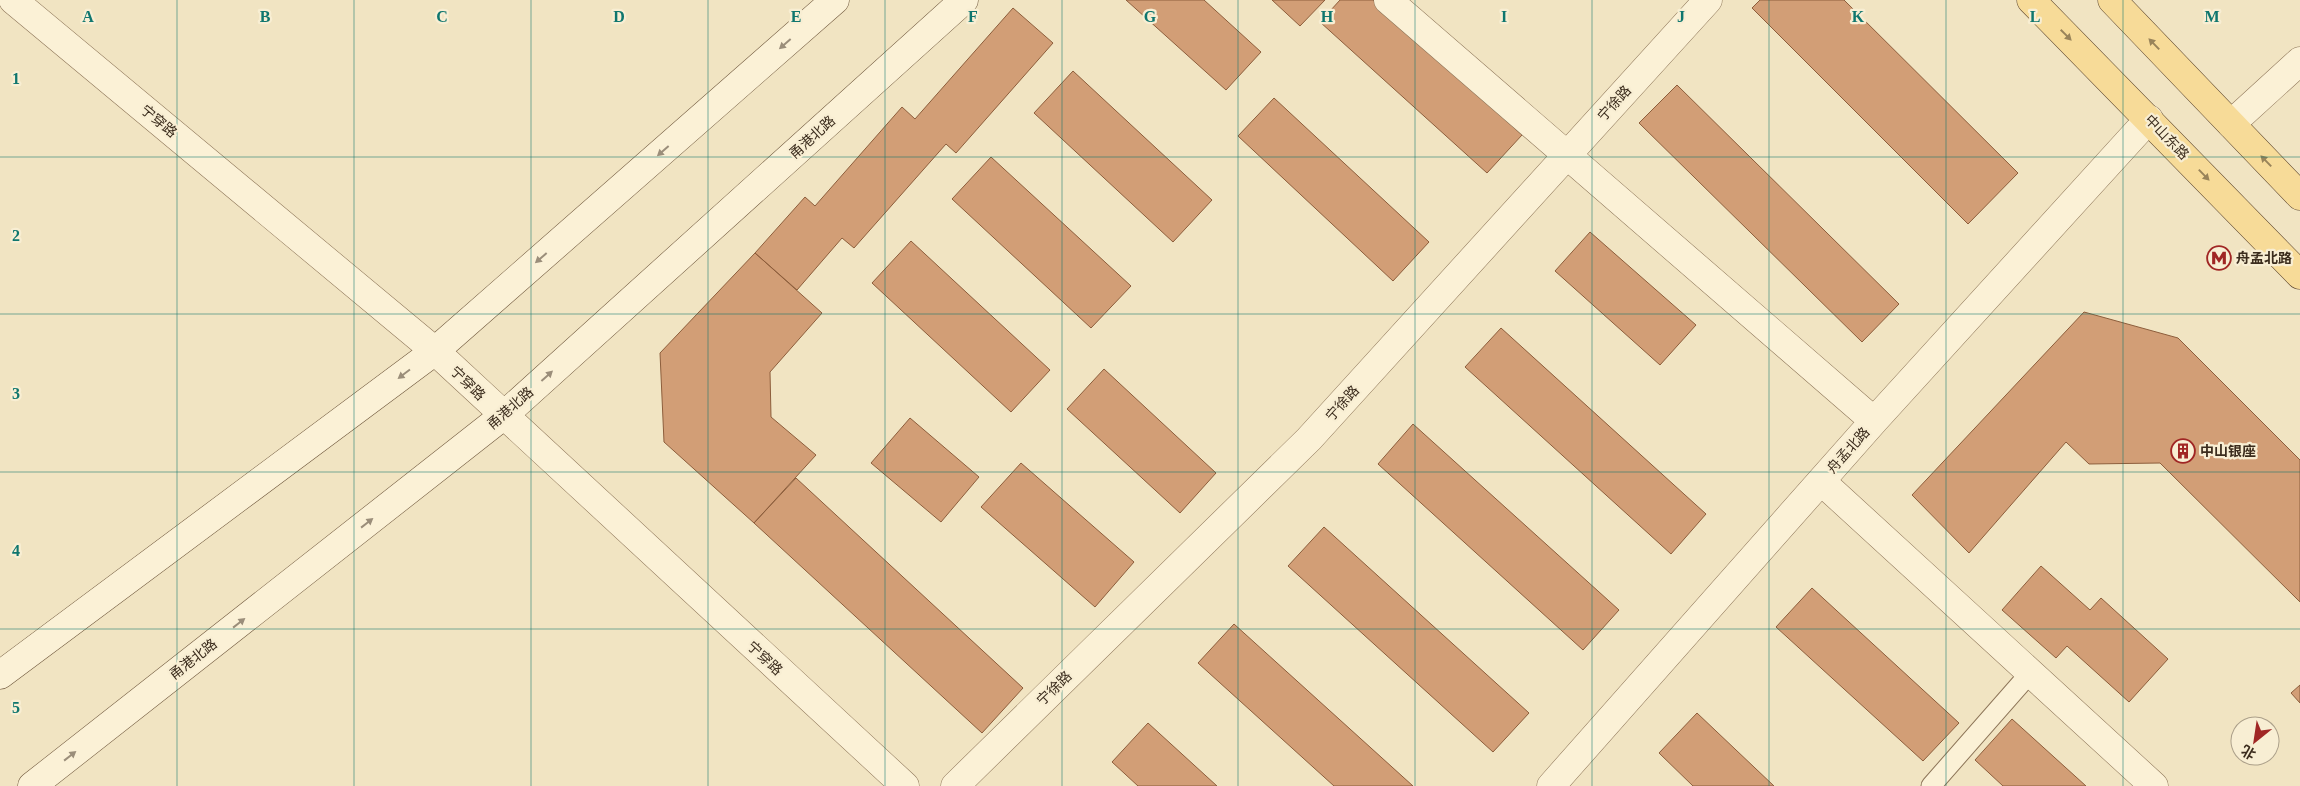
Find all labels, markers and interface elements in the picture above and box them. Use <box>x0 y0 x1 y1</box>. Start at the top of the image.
text: A <box>82 8 94 25</box>
text: B <box>260 8 271 25</box>
text: C <box>436 8 448 25</box>
text: D <box>613 8 625 25</box>
text: E <box>791 8 801 25</box>
text: F <box>968 8 978 25</box>
text: G <box>1144 8 1157 25</box>
text: H <box>1321 8 1334 25</box>
text: I <box>1501 8 1507 25</box>
text: J <box>1677 8 1685 25</box>
text: K <box>1852 8 1865 25</box>
text: L <box>2030 8 2040 25</box>
text: M <box>2204 8 2220 25</box>
one-way arrow <box>2060 28 2072 40</box>
one-way arrow <box>779 38 792 49</box>
one-way arrow <box>2148 38 2160 50</box>
text: 1 <box>12 70 20 87</box>
street label: 宁徐路 <box>1594 82 1634 124</box>
street label: 宁穿路 <box>138 101 180 141</box>
street label: 甬港北路 <box>786 112 838 162</box>
street label: 中山东路 <box>2142 112 2191 163</box>
one-way arrow <box>657 145 669 156</box>
one-way arrow <box>2260 156 2272 168</box>
one-way arrow <box>2198 169 2210 181</box>
text: 2 <box>12 227 20 244</box>
metro station icon: 舟孟北路 <box>2206 245 2232 271</box>
place label: 舟孟北路 <box>2236 250 2292 266</box>
one-way arrow <box>535 252 547 264</box>
street label: 宁穿路 <box>447 363 489 403</box>
one-way arrow <box>397 369 411 379</box>
one-way arrow <box>541 370 553 382</box>
street label: 宁徐路 <box>1322 382 1362 424</box>
street label: 甬港北路 <box>484 384 536 432</box>
text: 3 <box>12 385 20 402</box>
street label: 舟孟北路 <box>1823 424 1873 476</box>
building icon: 中山银座 <box>2170 438 2196 464</box>
place label: 中山银座 <box>2200 443 2256 459</box>
one-way arrow <box>360 517 373 528</box>
text: 4 <box>12 542 20 559</box>
one-way arrow <box>232 618 246 628</box>
street label: 甬港北路 <box>166 635 220 683</box>
street label: 宁穿路 <box>744 638 786 678</box>
street label: 宁徐路 <box>1033 668 1075 708</box>
text: 5 <box>12 699 20 716</box>
north arrow <box>2230 716 2280 766</box>
text: 北 <box>2239 742 2259 762</box>
one-way arrow <box>63 750 76 761</box>

